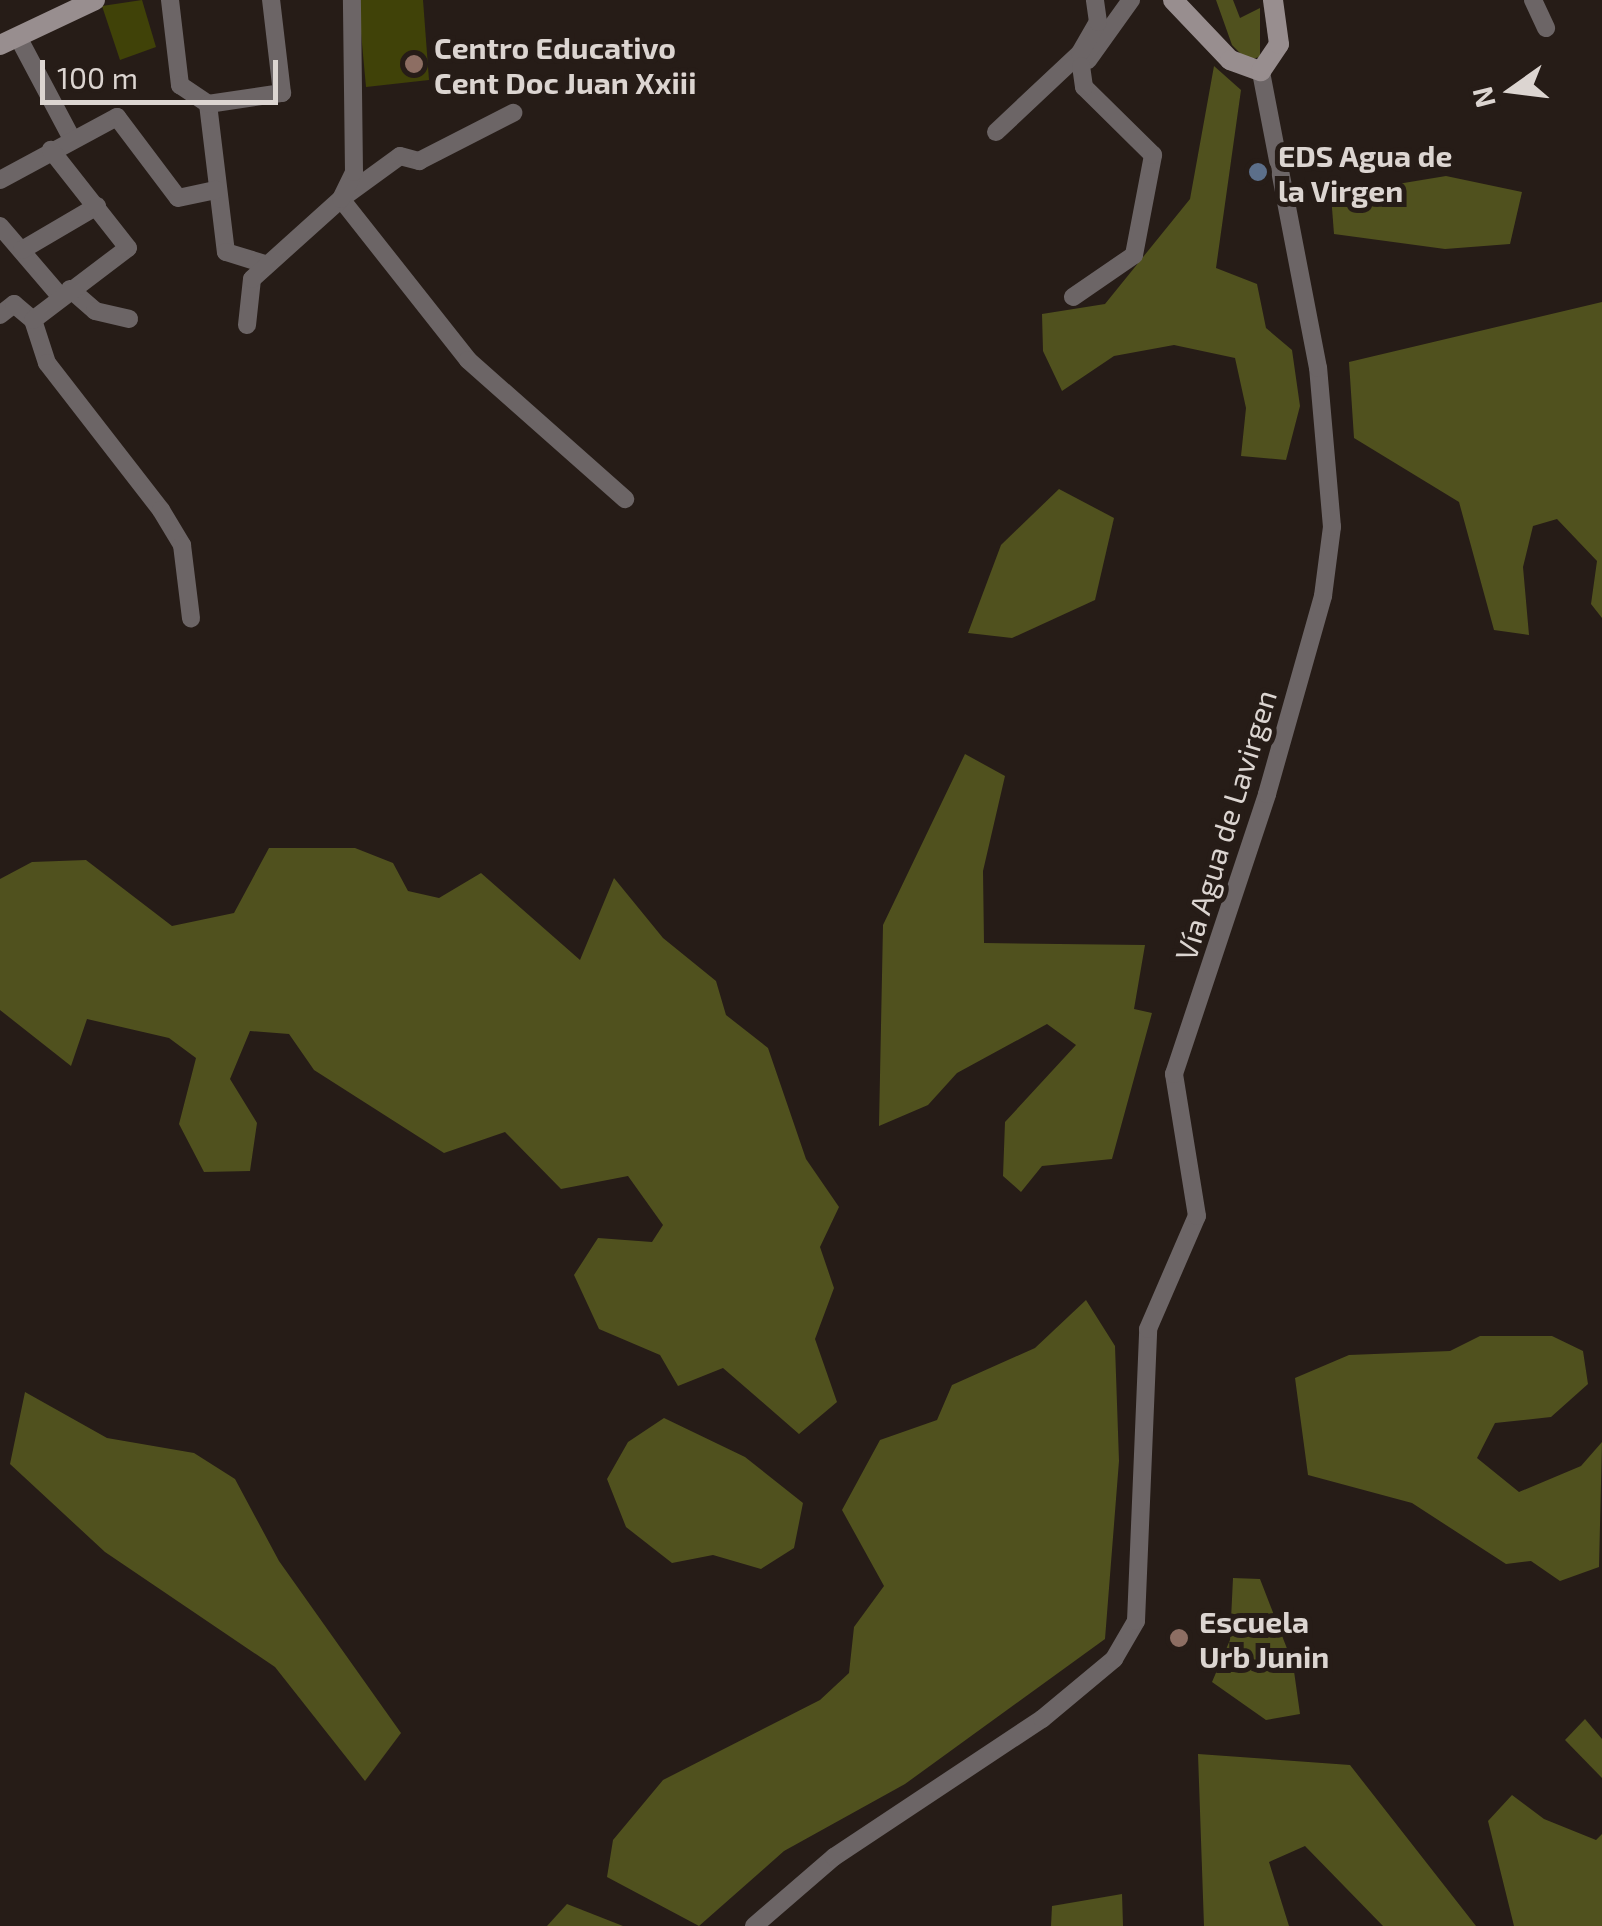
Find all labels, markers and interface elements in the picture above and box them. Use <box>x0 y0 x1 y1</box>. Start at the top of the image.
place label: Centro Educativo Cent Doc Juan Xxiii <box>434 29 697 100</box>
scale bar <box>45 40 282 102</box>
north arrow <box>1462 40 1562 140</box>
marker: Centro Educativo Cent Doc Juan Xxiii <box>403 53 425 75</box>
text: 100 m <box>57 59 138 95</box>
text: N <box>1464 83 1502 111</box>
place label: EDS Agua de la Virgen <box>1278 137 1453 208</box>
marker: EDS Agua de la Virgen <box>1247 161 1269 183</box>
street label: Vía Agua de Lavirgen <box>1167 685 1283 965</box>
place label: Escuela Urb Junin <box>1199 1603 1330 1674</box>
marker: Escuela Urb Junin <box>1168 1627 1190 1649</box>

